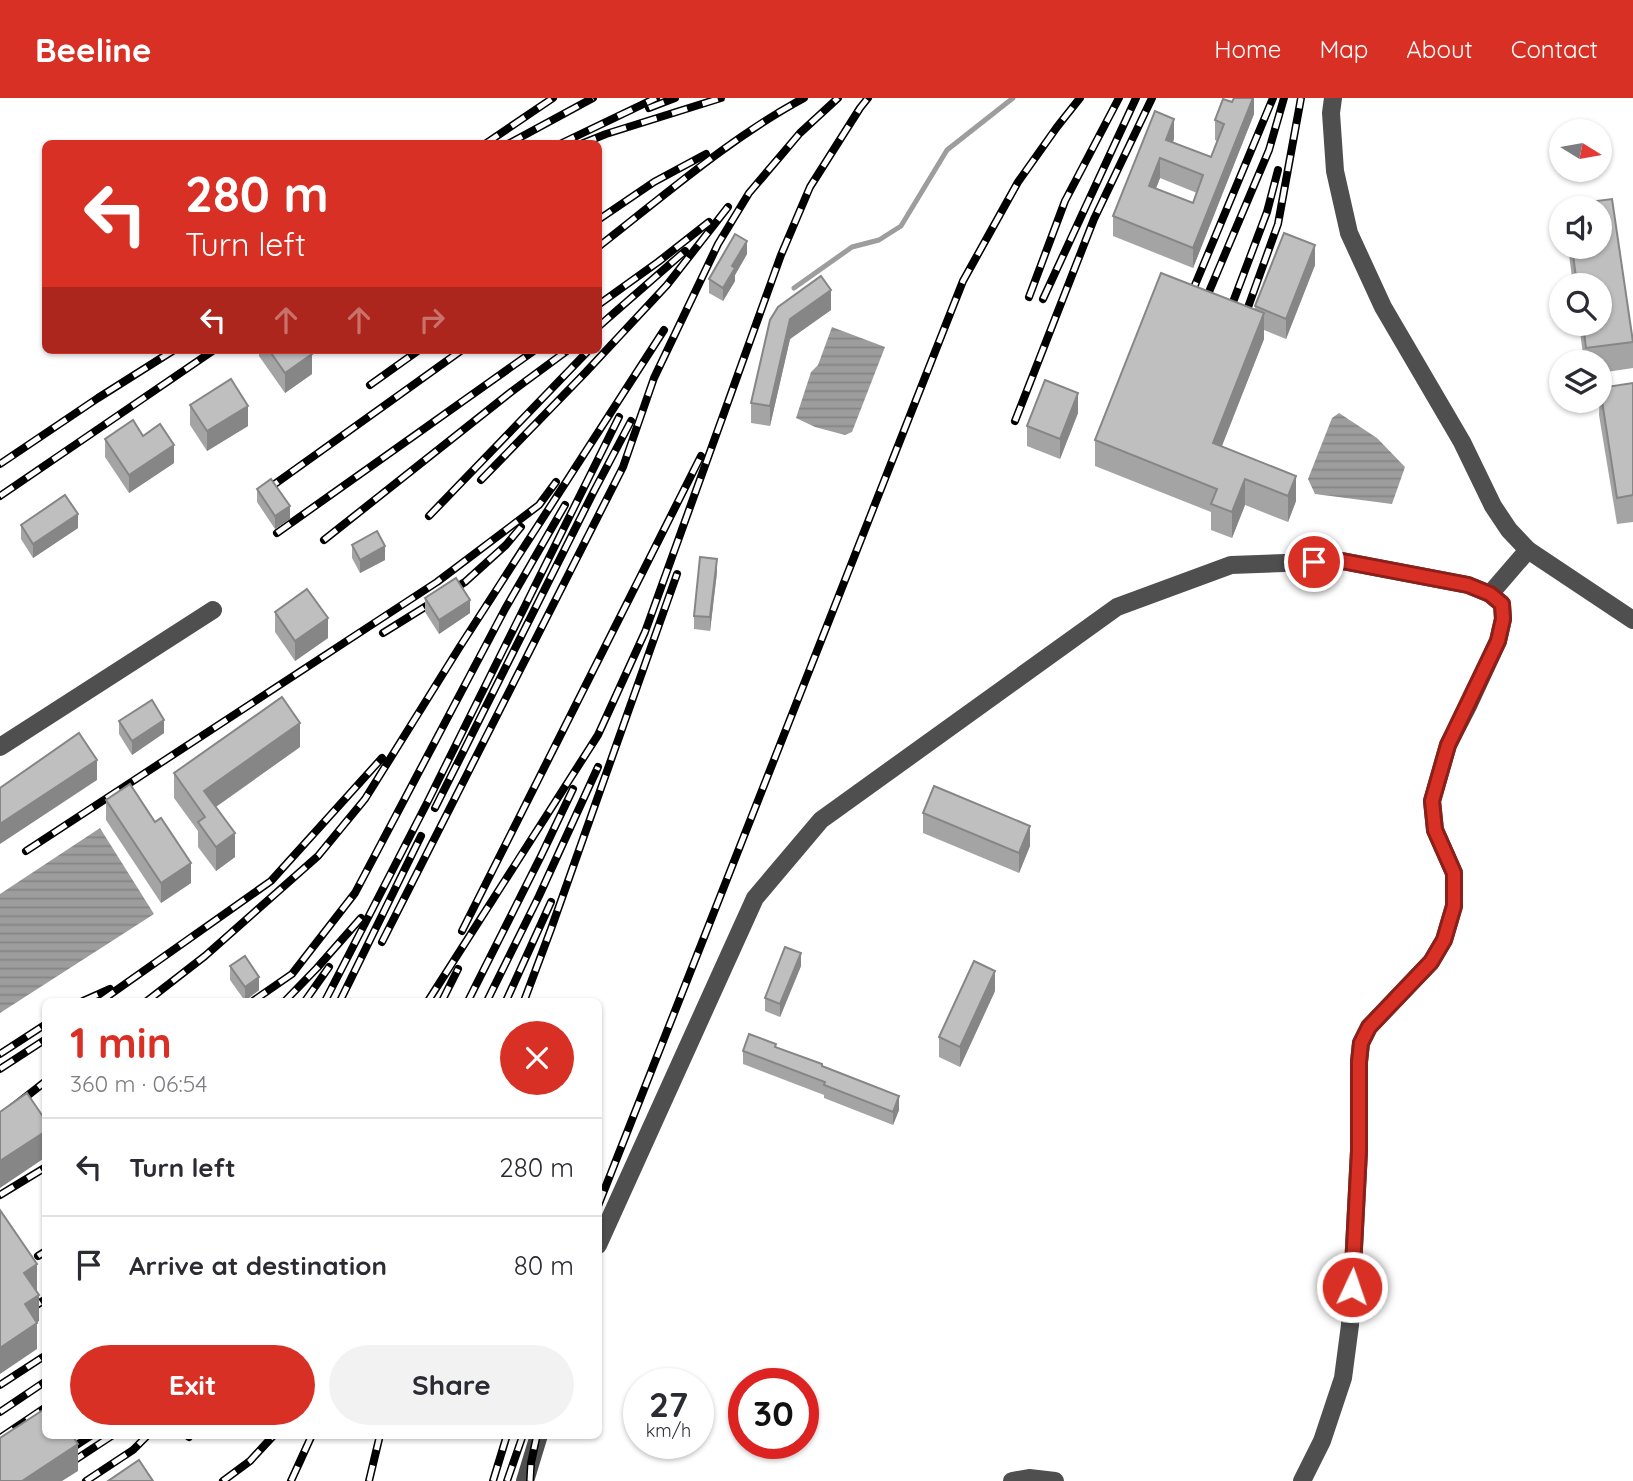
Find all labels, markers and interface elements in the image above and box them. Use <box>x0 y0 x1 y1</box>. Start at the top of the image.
text: Beeline <box>35 29 151 70</box>
text: Home <box>1214 34 1281 64</box>
text: Map <box>1319 34 1368 64</box>
text: About <box>1406 34 1473 64</box>
text: Contact <box>1511 34 1598 64</box>
north arrow <box>1549 119 1612 182</box>
map controls <box>1549 119 1612 413</box>
text: 280 m <box>185 163 329 224</box>
icon: left <box>70 168 161 259</box>
button: sound <box>1549 196 1612 259</box>
text: Turn left <box>185 224 306 264</box>
button: search <box>1549 273 1612 336</box>
icon: left <box>194 301 232 339</box>
icon: ahead <box>267 301 305 339</box>
icon: ahead <box>340 301 378 339</box>
icon: right <box>413 301 451 339</box>
button: layers <box>1549 350 1612 413</box>
pin <box>1284 532 1344 592</box>
icon: arrive <box>1295 543 1333 581</box>
text: 1 min <box>70 1016 172 1069</box>
button: close <box>500 1021 574 1095</box>
text: 360 m · 06:54 <box>70 1069 207 1098</box>
icon: left <box>70 1148 108 1186</box>
text: Turn left <box>129 1151 236 1184</box>
text: 280 m <box>499 1151 574 1184</box>
icon: arrive <box>70 1246 108 1284</box>
text: Arrive at destination <box>129 1249 387 1282</box>
text: 80 m <box>514 1249 574 1282</box>
position arrow <box>1315 1250 1389 1324</box>
button: Exit <box>70 1345 315 1425</box>
button: Share <box>329 1345 574 1425</box>
speed limit sign: 30 <box>728 1368 819 1459</box>
text: 27 <box>649 1382 688 1426</box>
text: km/h <box>646 1419 691 1442</box>

